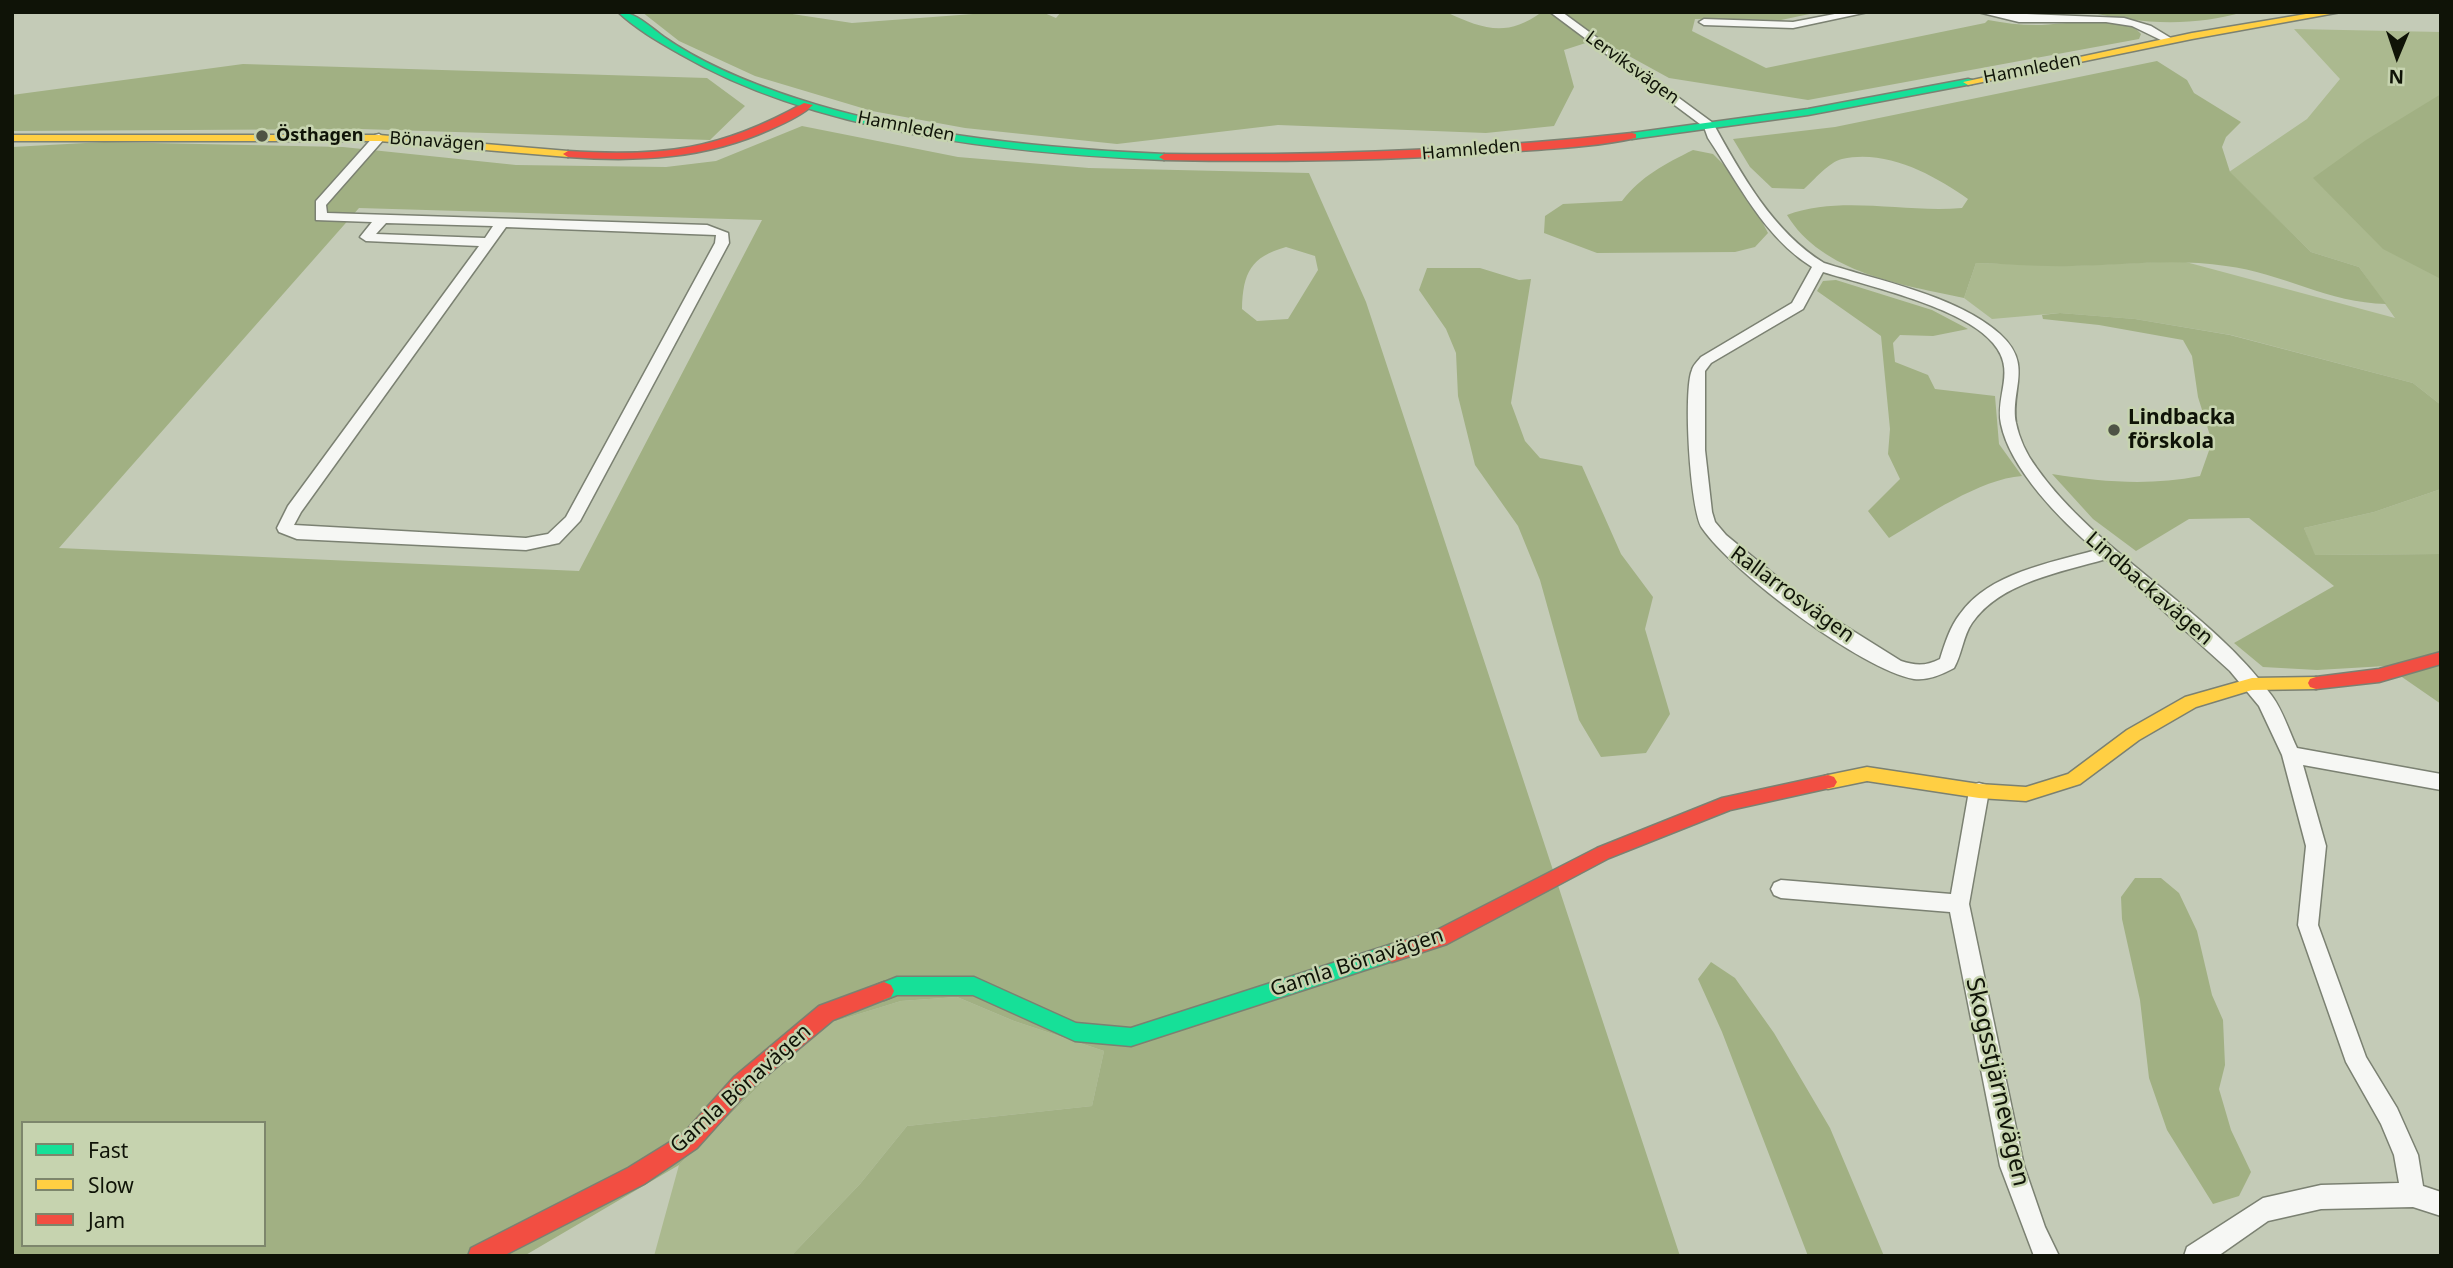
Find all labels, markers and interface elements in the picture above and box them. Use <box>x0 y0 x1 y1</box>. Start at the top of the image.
north arrow <box>2362 21 2432 91</box>
street label: Lerviksvägen <box>1581 27 1683 109</box>
street label: Hamnleden <box>1982 49 2082 89</box>
text: N <box>2388 64 2404 90</box>
street label: Hamnleden <box>856 107 956 147</box>
place label: Östhagen <box>276 125 363 147</box>
marker: Östhagen <box>254 128 270 144</box>
street label: Bönavägen <box>389 128 485 156</box>
street label: Hamnleden <box>1421 135 1521 165</box>
place label: Lindbacka förskola <box>2128 405 2235 455</box>
marker: Lindbacka förskola <box>2106 422 2122 438</box>
street label: Lindbackavägen <box>2080 527 2218 651</box>
street label: Rallarrosvägen <box>1725 542 1859 648</box>
street label: Gamla Bönavägen <box>1267 923 1447 1003</box>
street label: Skogsstjärnevägen <box>1959 975 2035 1189</box>
street label: Gamla Bönavägen <box>665 1019 817 1159</box>
legend <box>21 1121 266 1247</box>
text: Fast <box>88 1136 128 1164</box>
text: Slow <box>88 1171 134 1199</box>
text: Jam <box>88 1206 125 1234</box>

